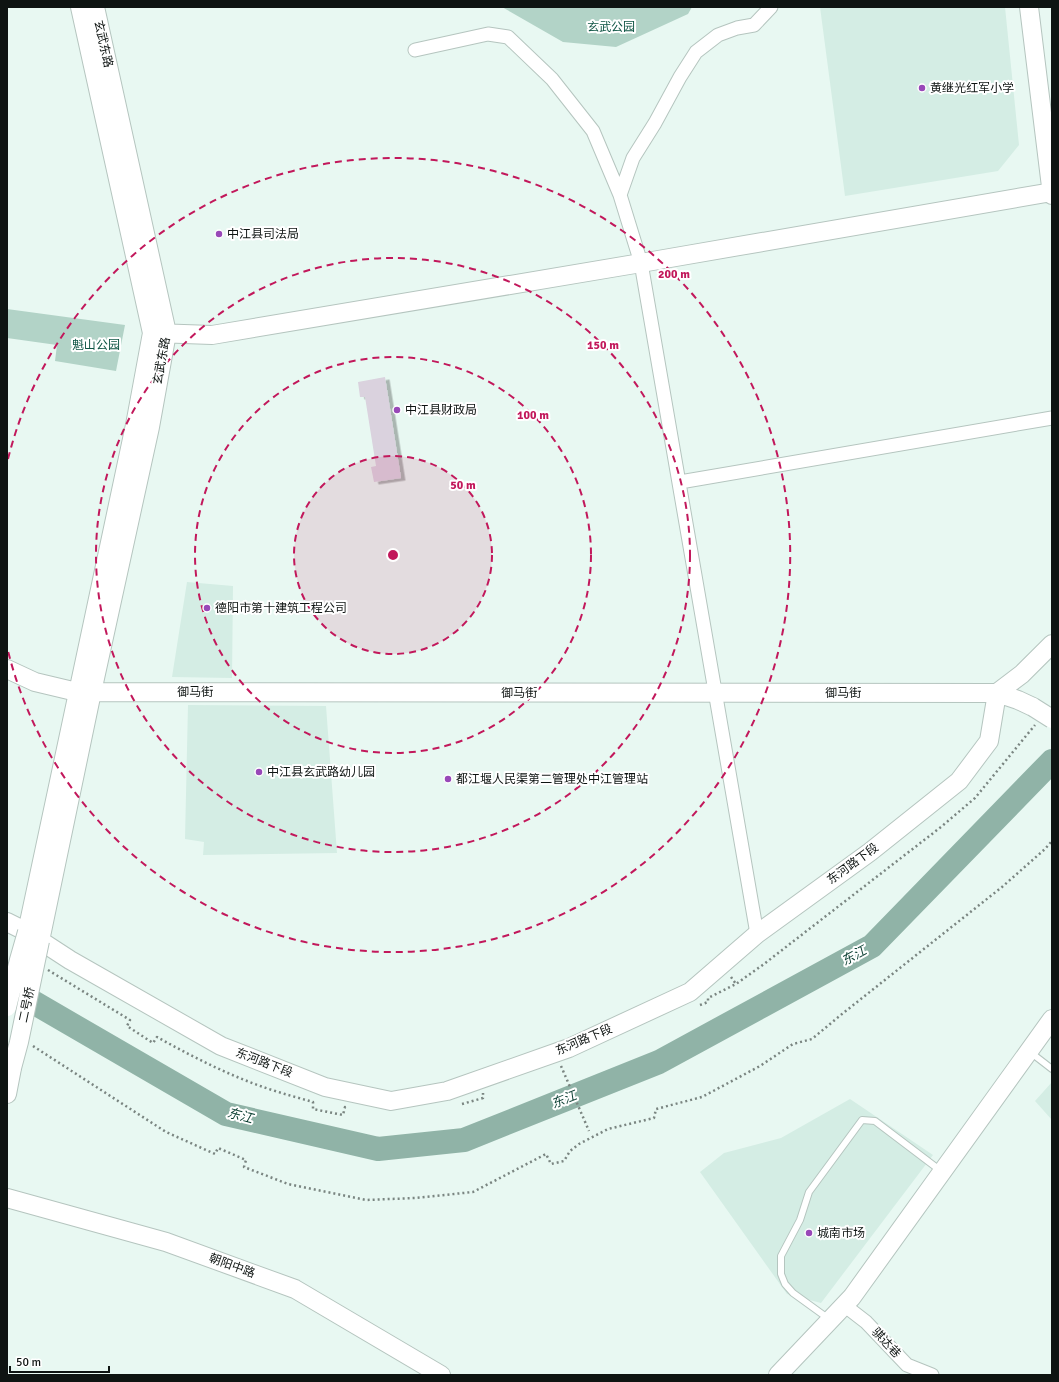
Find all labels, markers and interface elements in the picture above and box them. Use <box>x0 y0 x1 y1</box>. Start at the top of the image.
street label: 玄武东路 <box>90 19 116 69</box>
park label: 玄武公园 <box>587 20 635 35</box>
place label: 黄继光红军小学 <box>930 81 1014 96</box>
marker: 黄继光红军小学 <box>917 83 927 93</box>
place label: 中江县司法局 <box>227 227 299 242</box>
marker: 中江县司法局 <box>214 229 224 239</box>
text: 200 m <box>658 267 690 282</box>
street label: 玄武东路 <box>150 336 174 386</box>
park label: 魁山公园 <box>72 338 120 353</box>
text: 150 m <box>587 338 619 353</box>
place label: 中江县财政局 <box>405 403 477 418</box>
marker: 中江县财政局 <box>392 405 402 415</box>
text: 100 m <box>517 408 549 423</box>
text: 50 m <box>450 478 476 493</box>
centre of rings <box>386 548 400 562</box>
place label: 德阳市第十建筑工程公司 <box>215 601 347 616</box>
marker: 德阳市第十建筑工程公司 <box>202 603 212 613</box>
street label: 御马街 <box>177 685 213 700</box>
street label: 御马街 <box>501 686 537 701</box>
street label: 御马街 <box>825 686 861 701</box>
place label: 中江县玄武路幼儿园 <box>267 765 375 780</box>
marker: 中江县玄武路幼儿园 <box>254 767 264 777</box>
place label: 都江堰人民渠第二管理处中江管理站 <box>456 772 648 787</box>
marker: 都江堰人民渠第二管理处中江管理站 <box>443 774 453 784</box>
street label: 东河路下段 <box>824 840 882 888</box>
water label: 东江 <box>839 942 871 969</box>
street label: 二号桥 <box>16 986 38 1024</box>
street label: 东河路下段 <box>553 1021 615 1059</box>
street label: 东河路下段 <box>233 1045 295 1081</box>
water label: 东江 <box>549 1087 581 1112</box>
water label: 东江 <box>225 1105 257 1128</box>
place label: 城南市场 <box>817 1226 865 1241</box>
marker: 城南市场 <box>804 1228 814 1238</box>
street label: 朝阳中路 <box>207 1251 257 1281</box>
street label: 骐达巷 <box>868 1325 904 1361</box>
scale bar <box>10 1348 109 1374</box>
text: 50 m <box>16 1355 41 1370</box>

